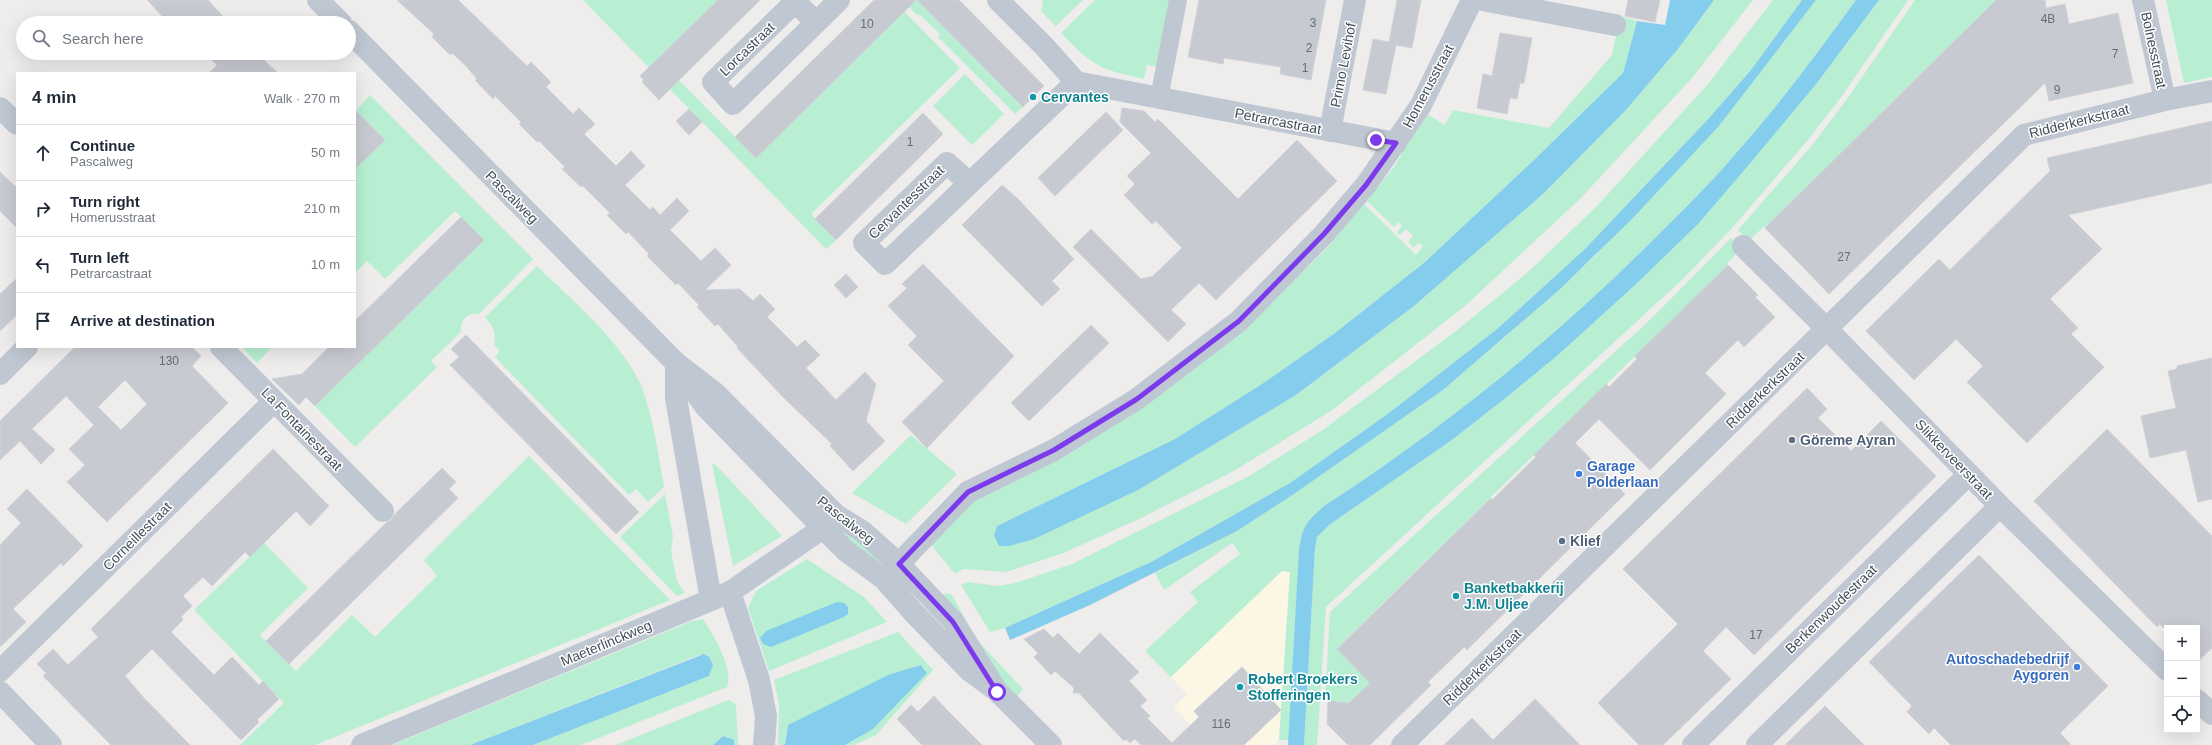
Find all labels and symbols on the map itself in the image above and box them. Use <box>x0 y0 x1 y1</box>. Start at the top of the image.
street label: Bolnesstraat <box>2138 10 2170 90</box>
house number: 4B <box>2041 12 2055 26</box>
house number: 3 <box>1310 16 1317 30</box>
house number: 10 <box>860 17 874 31</box>
street label: Lorcastraat <box>716 19 778 79</box>
street label: Primo Levihof <box>1327 21 1359 109</box>
house number: 2 <box>1306 41 1313 55</box>
street label: Homerusstraat <box>1399 42 1457 130</box>
house number: 7 <box>2112 47 2119 61</box>
house number: 1 <box>1302 61 1309 75</box>
house number: 9 <box>2054 83 2061 97</box>
place label: Cervantes <box>1041 89 1109 105</box>
marker: Cervantes <box>1028 92 1038 102</box>
street label: Ridderkerkstraat <box>2027 101 2131 141</box>
street label: Petrarcastraat <box>1233 105 1323 137</box>
route end <box>1367 131 1385 149</box>
house number: 1 <box>907 135 914 149</box>
street label: Cervantesstraat <box>865 162 947 242</box>
street label: Pascalweg <box>482 167 542 227</box>
house number: 27 <box>1837 250 1851 264</box>
street label: Ridderkerkstraat <box>1723 348 1808 431</box>
house number: 130 <box>159 354 179 368</box>
street label: La Fontainestraat <box>258 384 346 474</box>
street label: Slikkerveerstraat <box>1912 416 1996 502</box>
place label: Göreme Ayran <box>1800 432 1895 448</box>
marker: Göreme Ayran <box>1787 435 1797 445</box>
place label: Garage Polderlaan <box>1587 458 1659 490</box>
marker: Garage Polderlaan <box>1574 469 1584 479</box>
street label: Pascalweg <box>814 493 878 547</box>
street label: Corneillestraat <box>99 498 175 574</box>
place label: Klief <box>1570 533 1601 549</box>
marker: Klief <box>1557 536 1567 546</box>
street label: Berkenwoudestraat <box>1782 561 1880 657</box>
place label: Banketbakkerij J.M. Uljee <box>1464 580 1564 612</box>
marker: Banketbakkerij J.M. Uljee <box>1451 591 1461 601</box>
street label: Maeterlinckweg <box>558 617 654 669</box>
street label: Ridderkerkstraat <box>1440 625 1525 708</box>
house number: 17 <box>1749 628 1763 642</box>
place label: Autoschadebedrijf Aygoren <box>1946 651 2069 683</box>
marker: Autoschadebedrijf Aygoren <box>2072 662 2082 672</box>
place label: Robert Broekers Stofferingen <box>1248 671 1358 703</box>
marker: Robert Broekers Stofferingen <box>1235 682 1245 692</box>
route start <box>988 683 1006 701</box>
house number: 116 <box>1211 717 1231 731</box>

